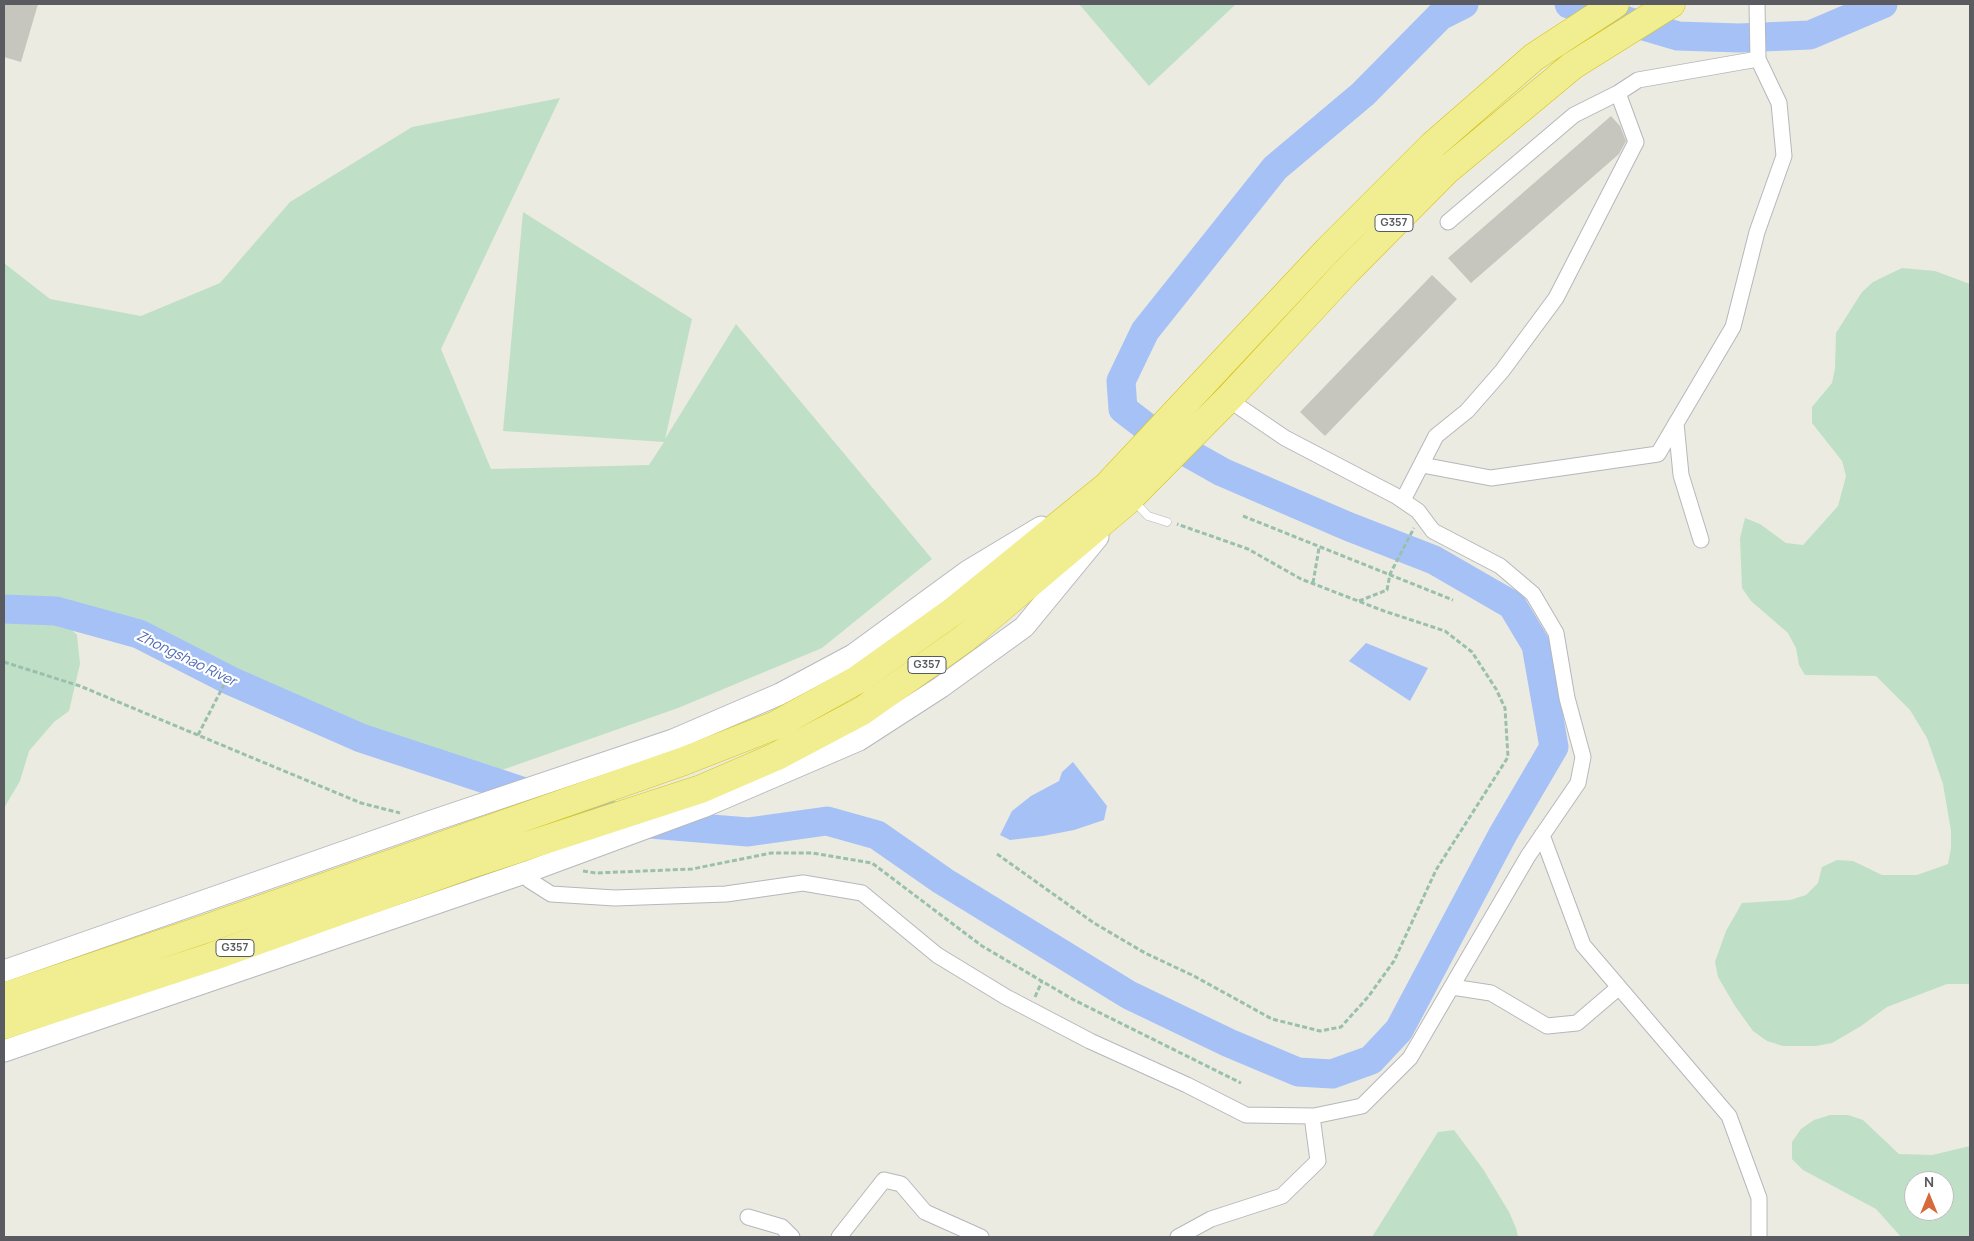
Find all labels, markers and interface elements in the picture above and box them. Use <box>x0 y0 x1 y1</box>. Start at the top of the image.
road number: G357 <box>1375 214 1413 232</box>
water label: Zhongshao River <box>134 628 238 690</box>
road number: G357 <box>908 656 946 674</box>
road number: G357 <box>216 940 254 956</box>
north arrow <box>1904 1171 1954 1221</box>
text: N <box>1924 1172 1934 1191</box>

